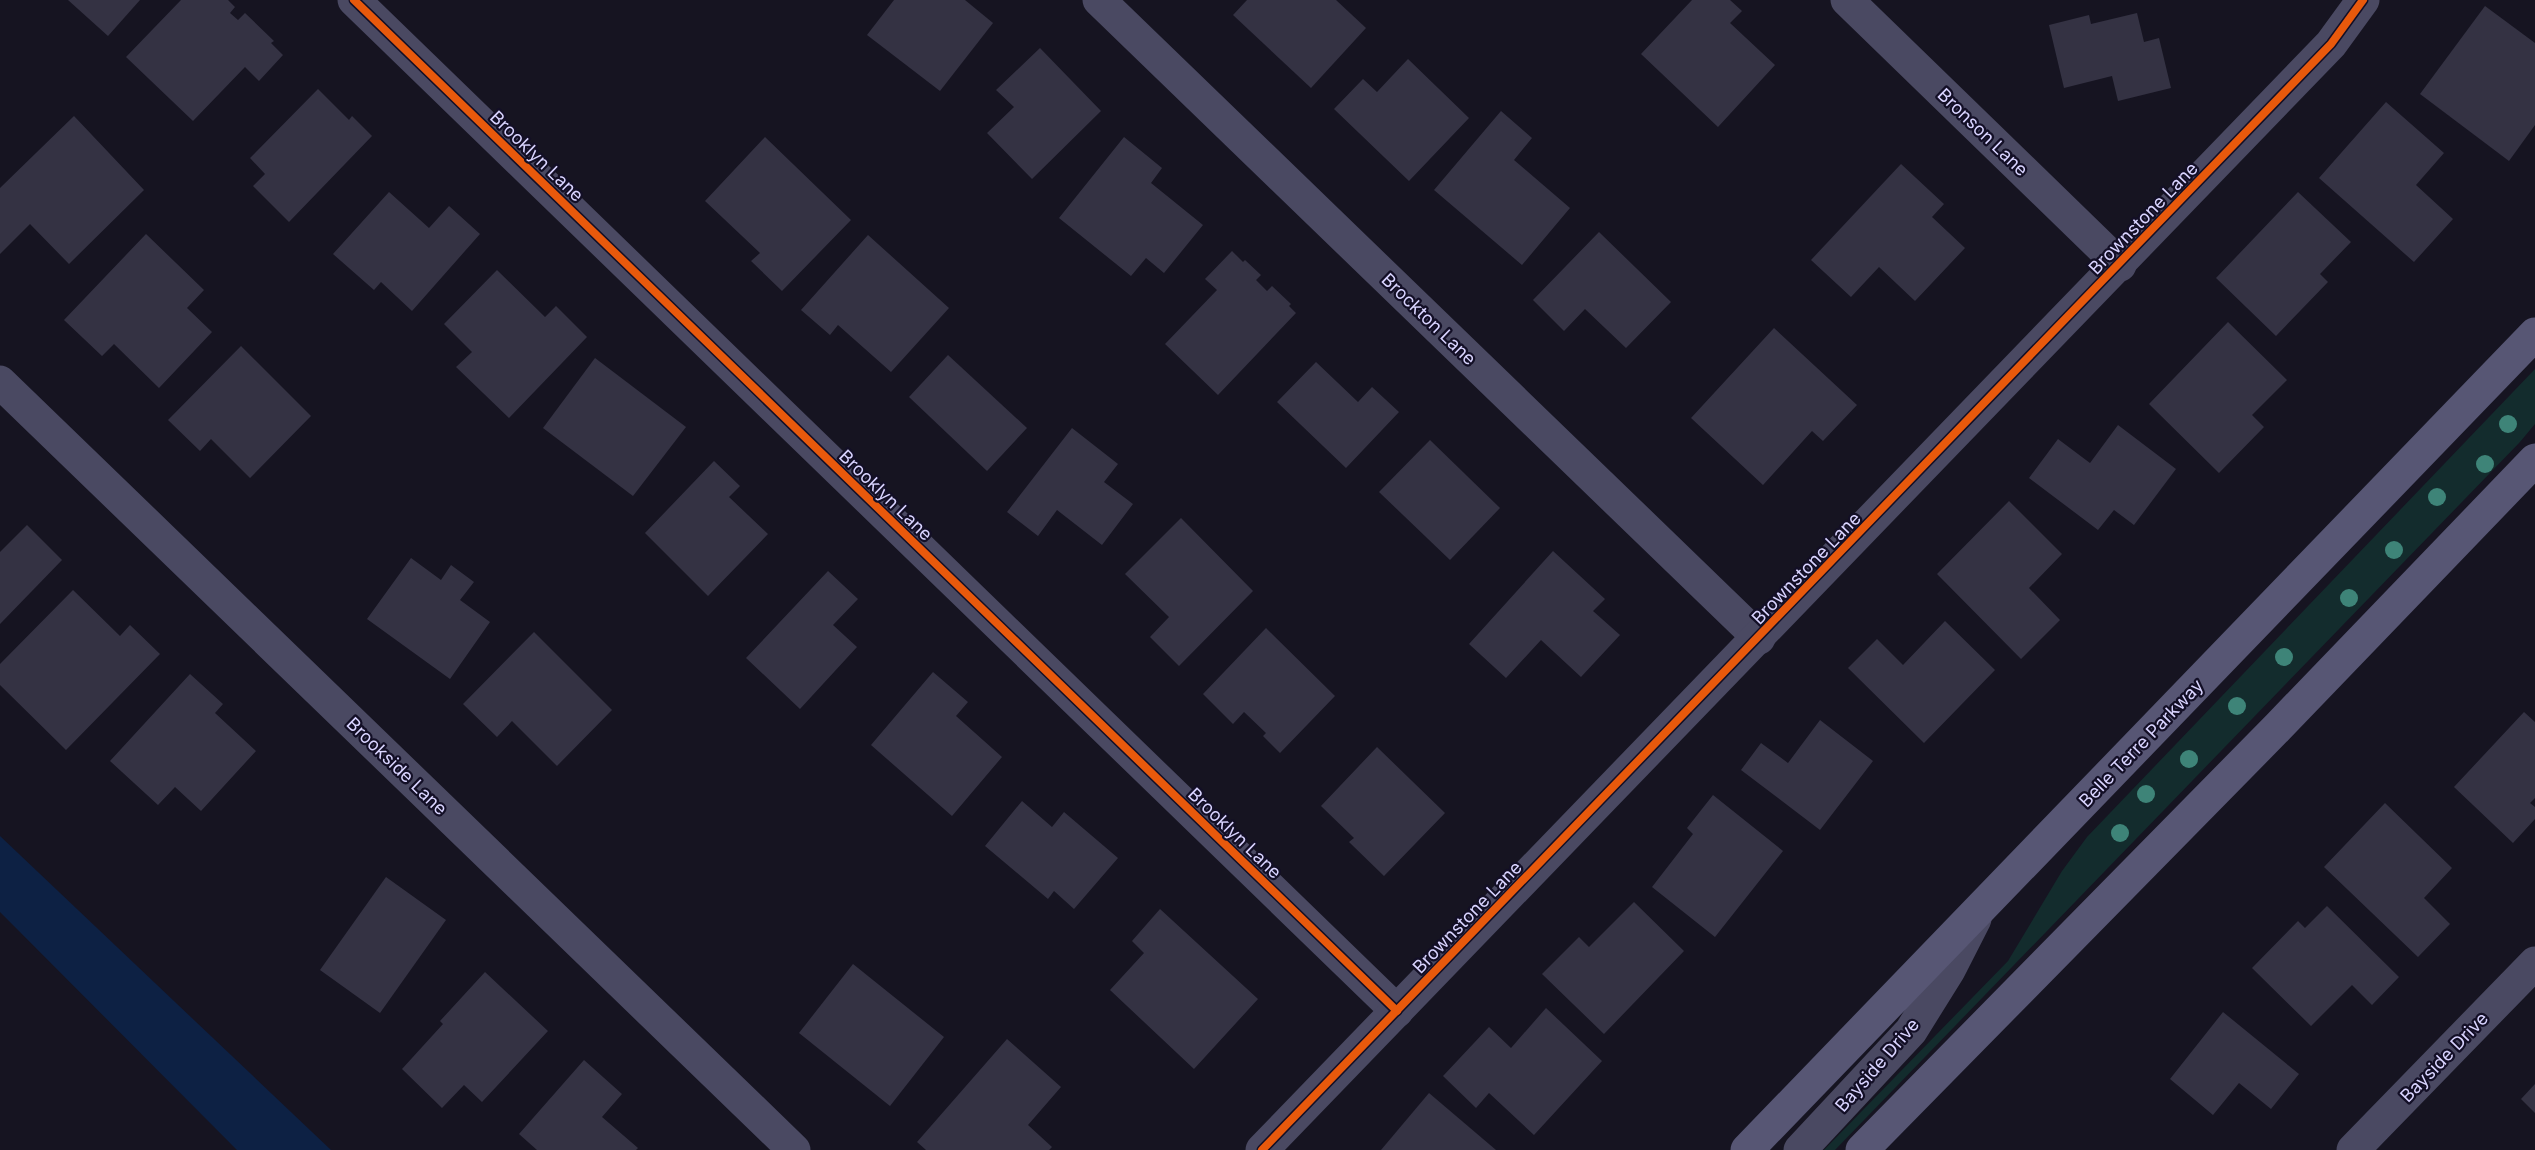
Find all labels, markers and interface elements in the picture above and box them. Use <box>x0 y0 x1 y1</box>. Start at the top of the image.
street label: Bronson Lane <box>1934 84 2032 180</box>
street label: Brooklyn Lane <box>486 106 588 206</box>
street label: Brownstone Lane <box>2084 158 2202 278</box>
street label: Brockton Lane <box>1378 269 1480 369</box>
street label: Brooklyn Lane <box>835 445 937 545</box>
street label: Brownstone Lane <box>1747 508 1865 628</box>
street label: Belle Terre Parkway <box>2075 675 2207 811</box>
street label: Brookside Lane <box>342 713 452 819</box>
street label: Brooklyn Lane <box>1184 783 1286 883</box>
street label: Brownstone Lane <box>1408 857 1526 977</box>
street label: Bayside Drive <box>2396 1008 2492 1106</box>
street label: Bayside Drive <box>1831 1014 1923 1116</box>

